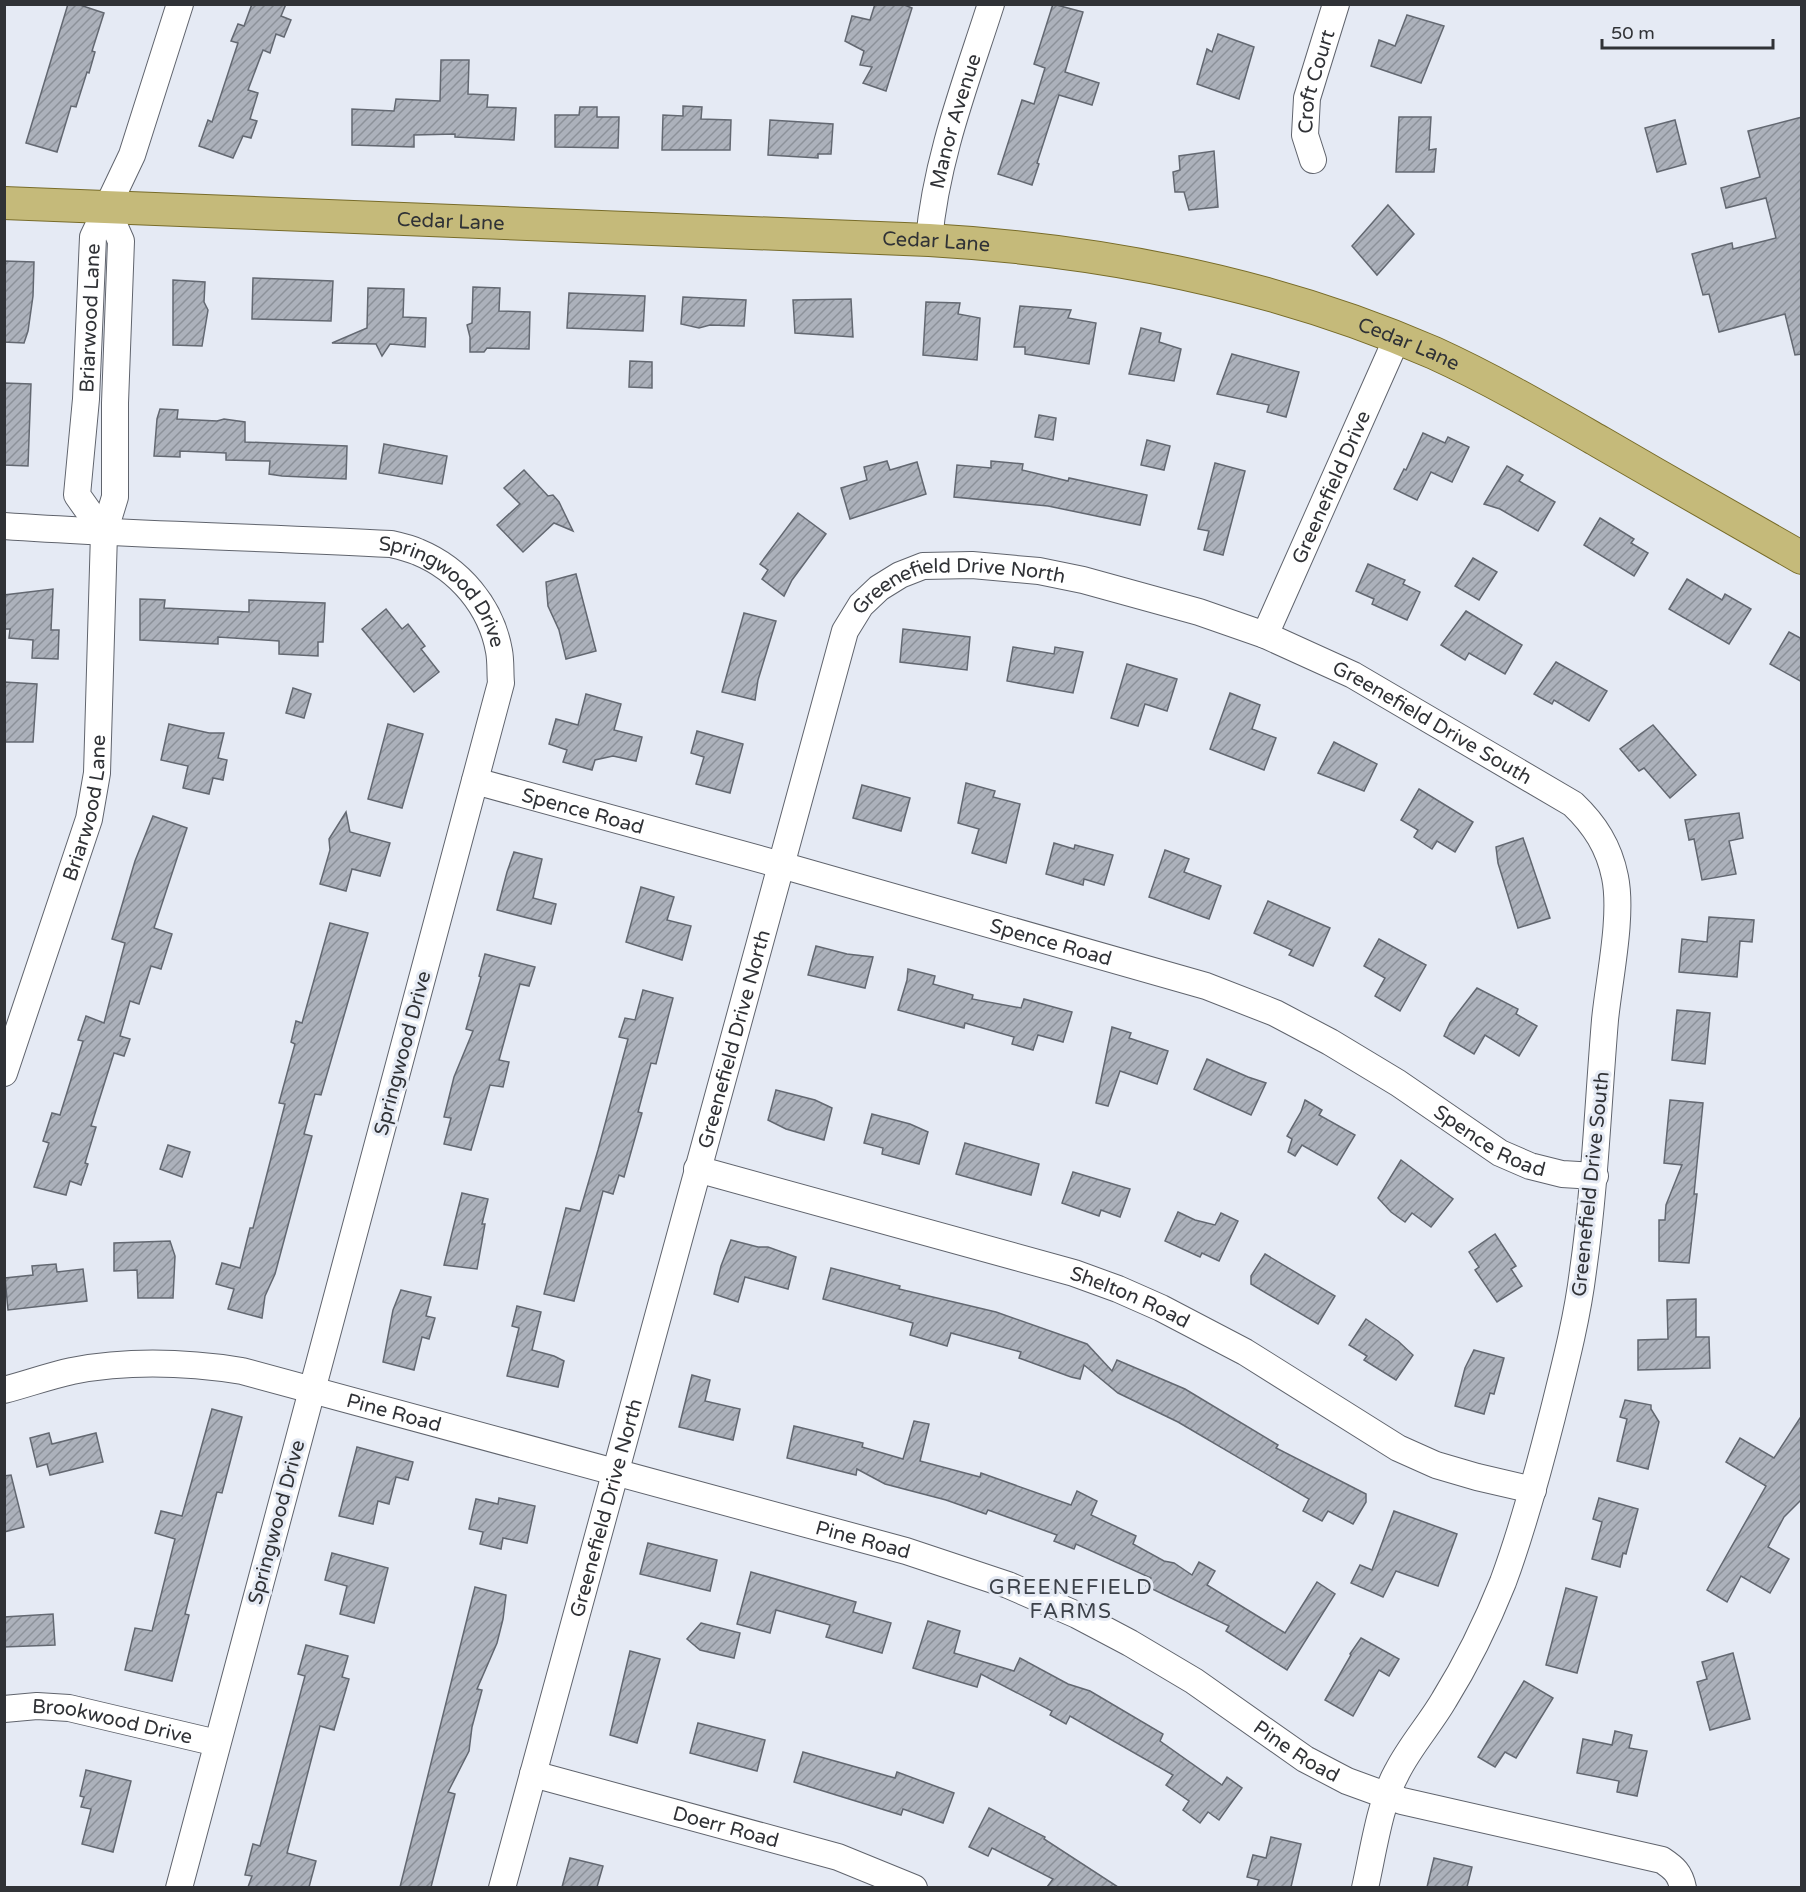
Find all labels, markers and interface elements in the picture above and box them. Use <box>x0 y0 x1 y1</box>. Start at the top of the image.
scale bar <box>1602 12 1773 50</box>
text: 50 m <box>1611 22 1655 44</box>
street label: Croft Court <box>1294 26 1340 134</box>
street label: Manor Avenue <box>926 51 987 191</box>
street label: Cedar Lane <box>396 208 505 236</box>
street label: Cedar Lane <box>882 227 991 257</box>
street label: Briarwood Lane <box>75 243 106 393</box>
street label: Cedar Lane <box>1354 313 1463 376</box>
street label: Greenefield Drive <box>1287 407 1376 568</box>
street label: Springwood Drive <box>378 532 509 650</box>
street label: Greenefield Drive North <box>847 554 1068 619</box>
street label: Greenefield Drive South <box>1328 656 1536 790</box>
street label: Briarwood Lane <box>58 734 111 884</box>
street label: Spence Road <box>519 783 647 840</box>
street label: Spence Road <box>987 914 1114 972</box>
street label: Greenefield Drive North <box>693 927 776 1151</box>
street label: Springwood Drive <box>369 968 436 1138</box>
street label: Greenefield Drive South <box>1567 1070 1615 1298</box>
street label: Spence Road <box>1429 1100 1548 1182</box>
street label: Shelton Road <box>1067 1262 1194 1334</box>
street label: Pine Road <box>344 1389 444 1437</box>
street label: Greenefield Drive North <box>565 1396 648 1620</box>
street label: Springwood Drive <box>243 1437 310 1607</box>
street label: Pine Road <box>813 1516 913 1565</box>
district label: GREENEFIELD FARMS <box>989 1575 1153 1624</box>
street label: Brookwood Drive <box>31 1695 195 1750</box>
street label: Pine Road <box>1249 1716 1343 1788</box>
street label: Doerr Road <box>670 1802 781 1853</box>

